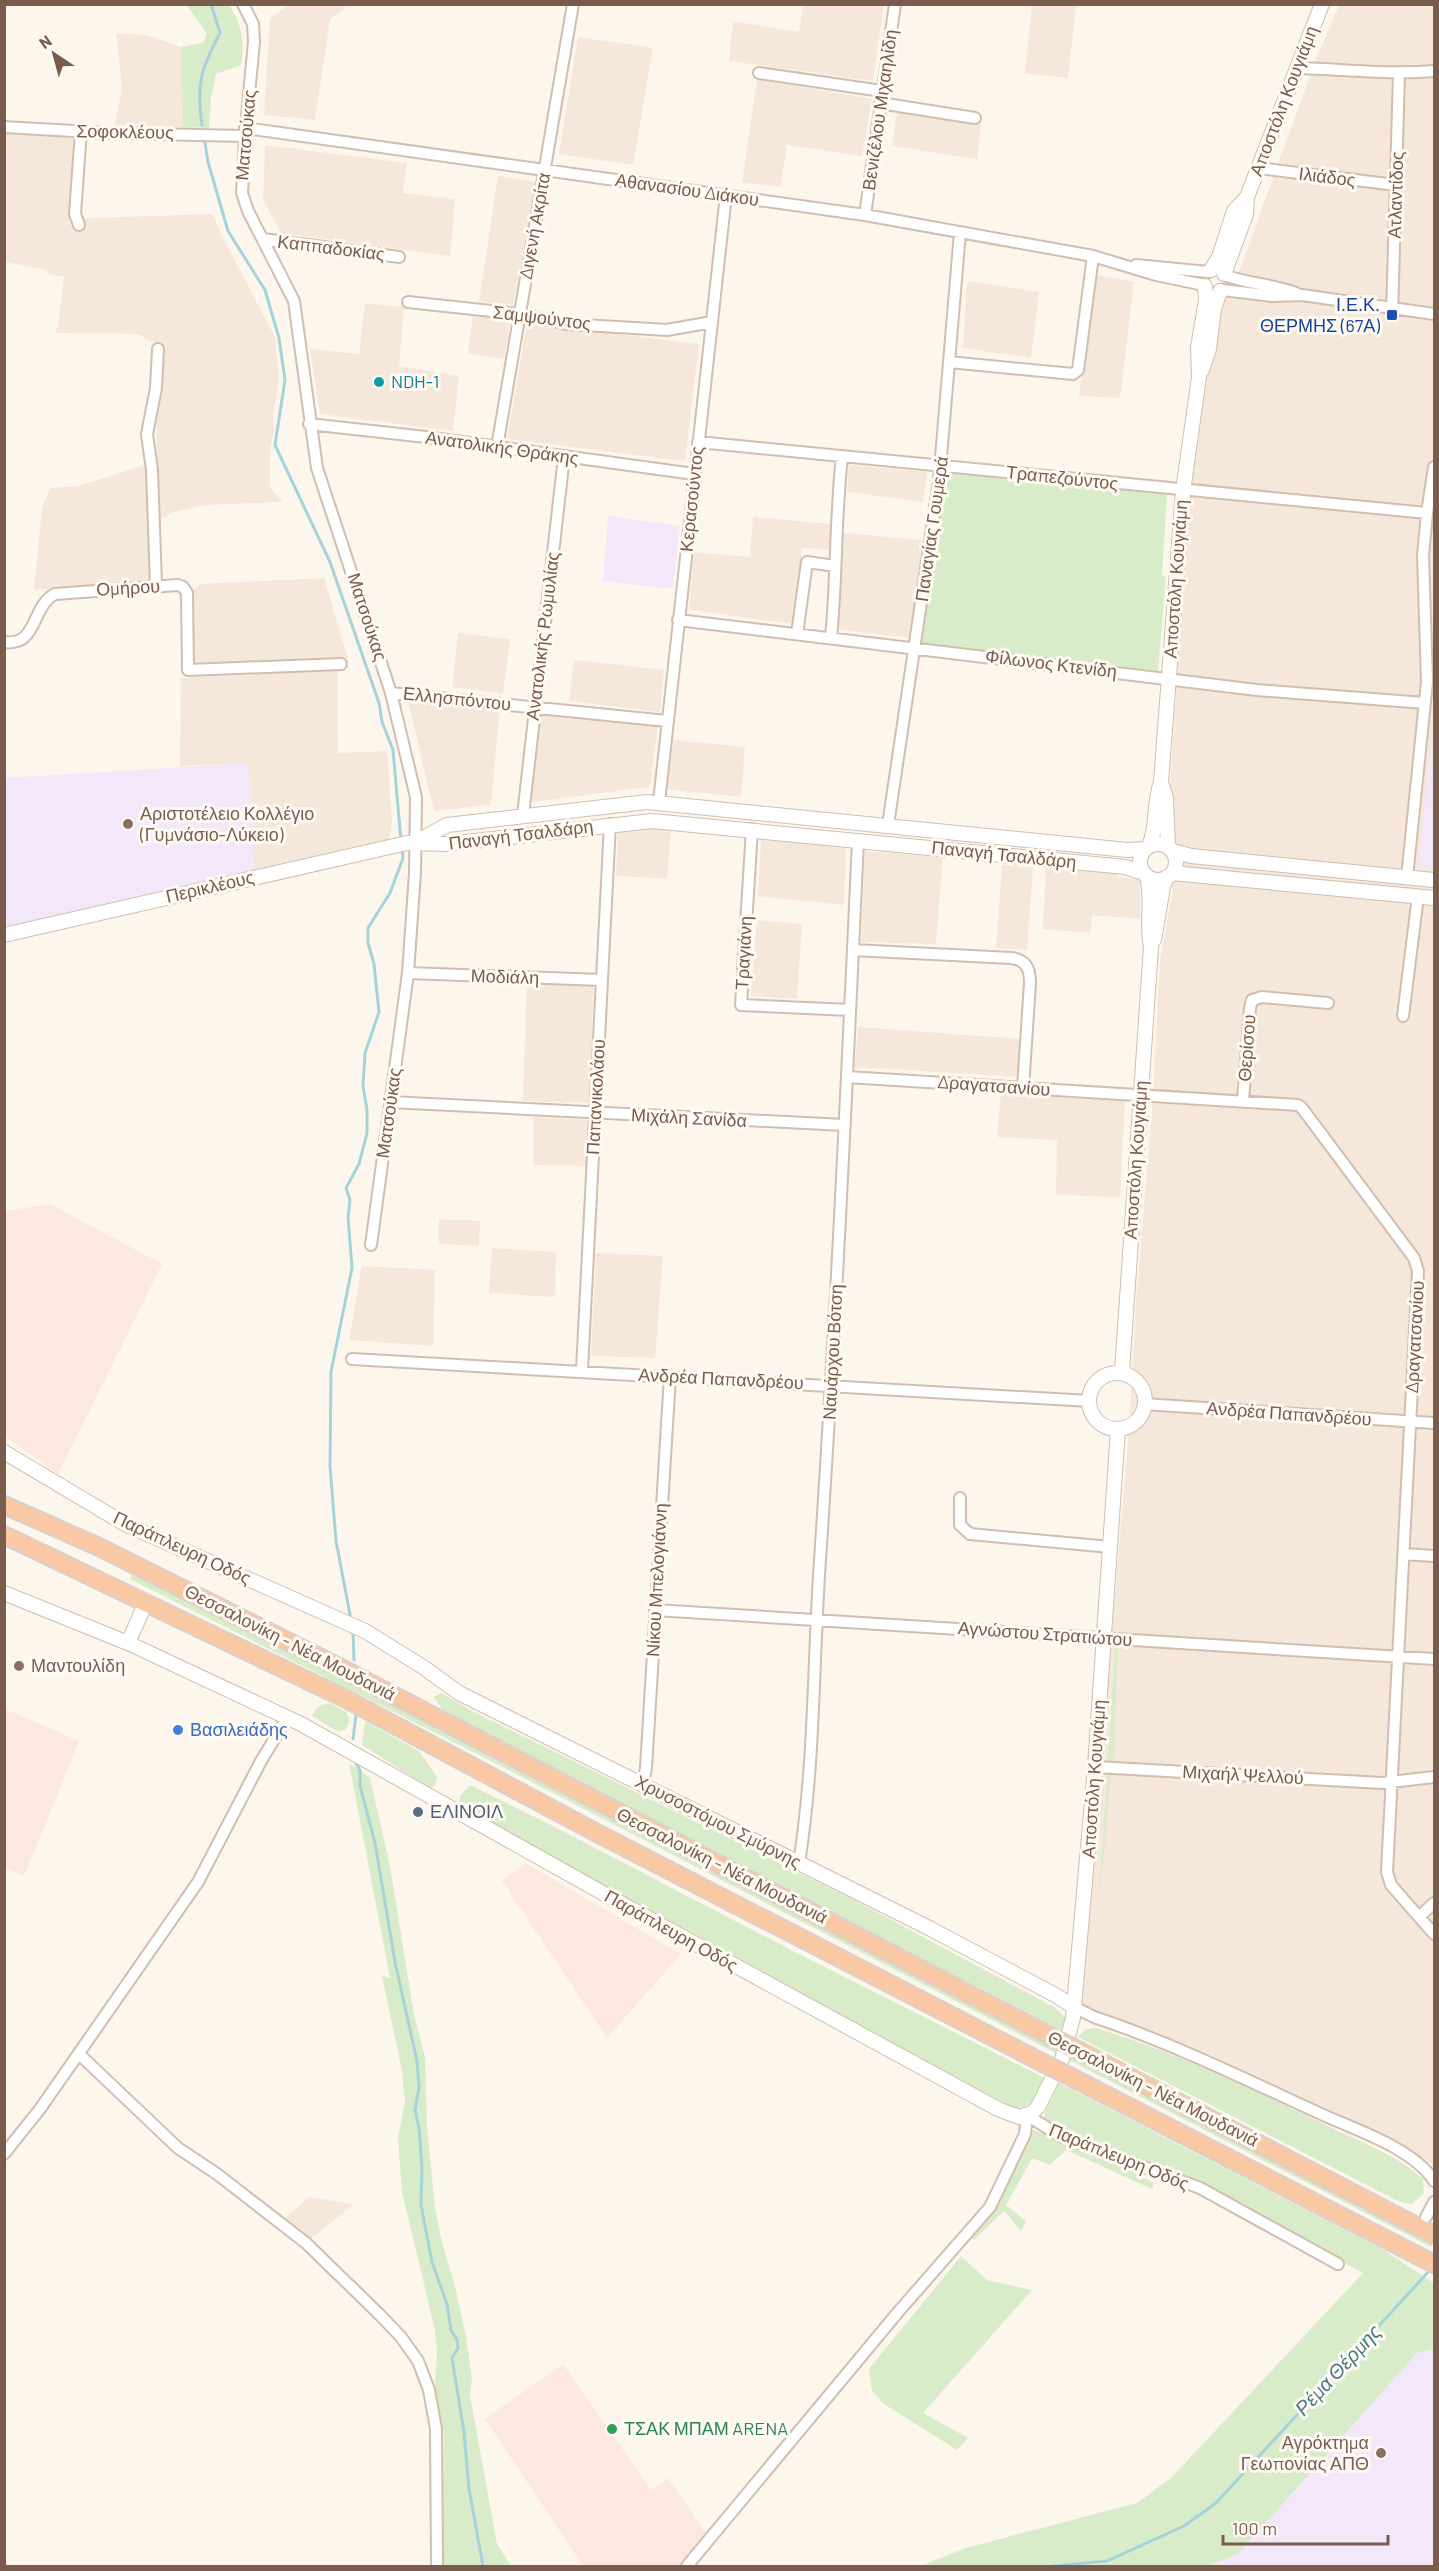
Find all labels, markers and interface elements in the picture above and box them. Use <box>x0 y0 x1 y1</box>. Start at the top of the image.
street label: Αποστόλη Κουγιάμη <box>1244 22 1322 179</box>
north arrow <box>24 24 84 84</box>
street label: Βενιζέλου Μιχαηλίδη <box>857 28 901 192</box>
text: N <box>35 31 55 52</box>
street label: Ματσούκας <box>230 88 260 181</box>
street label: Σοφοκλέους <box>76 119 174 143</box>
street label: Ατλαντίδος <box>1382 151 1408 239</box>
street label: Ιλιάδος <box>1297 162 1357 190</box>
street label: Αθανασίου Διάκου <box>614 168 760 210</box>
street label: Διγενή Ακρίτα <box>514 171 554 281</box>
street label: Καππαδοκίας <box>276 230 386 265</box>
place label: Ι.Ε.Κ. ΘΕΡΜΗΣ (67Α) <box>1260 293 1380 336</box>
street label: Σαμψούντος <box>492 300 593 334</box>
marker: Ι.Ε.Κ. ΘΕΡΜΗΣ (67Α) <box>1385 308 1399 322</box>
place label: NDH-1 <box>391 370 439 392</box>
marker: NDH-1 <box>372 375 386 389</box>
street label: Ανατολικής Θράκης <box>424 425 580 469</box>
street label: Κερασούντος <box>675 445 708 553</box>
street label: Παναγίας Γουμερά <box>910 455 952 603</box>
street label: Τραπεζούντος <box>1005 460 1119 494</box>
street label: Αποστόλη Κουγιάμη <box>1158 499 1192 659</box>
street label: Ανατολικής Ρωμυλίας <box>521 550 563 721</box>
street label: Ματσούκας <box>343 570 393 664</box>
street label: Ομήρου <box>95 574 160 600</box>
street label: Φίλωνος Κτενίδη <box>984 644 1118 682</box>
street label: Ελλησπόντου <box>402 681 512 715</box>
place label: Αριστοτέλειο Κολλέγιο (Γυμνάσιο-Λύκειο) <box>139 802 314 845</box>
street label: Παναγή Τσαλδάρη <box>447 814 594 854</box>
marker: Αριστοτέλειο Κολλέγιο (Γυμνάσιο-Λύκειο) <box>121 817 135 831</box>
street label: Παναγή Τσαλδάρη <box>931 835 1078 873</box>
street label: Περικλέους <box>164 865 256 907</box>
street label: Τραγιάνη <box>730 915 756 991</box>
street label: Μοδιάλη <box>470 964 540 988</box>
street label: Θερίσου <box>1233 1014 1259 1082</box>
street label: Παπανικολάου <box>581 1039 609 1155</box>
street label: Ματσούκας <box>371 1066 405 1159</box>
street label: Δραγατσανίου <box>937 1070 1051 1100</box>
street label: Αποστόλη Κουγιάμη <box>1118 1080 1152 1240</box>
street label: Μιχάλη Σανίδα <box>631 1103 748 1131</box>
street label: Δραγατσανίου <box>1400 1280 1428 1394</box>
street label: Ναυάρχου Βότση <box>817 1283 847 1420</box>
street label: Ανδρέα Παπανδρέου <box>638 1363 804 1393</box>
street label: Ανδρέα Παπανδρέου <box>1206 1396 1372 1430</box>
street label: Νίκου Μπελογιάννη <box>641 1502 671 1657</box>
street label: Παράπλευρη Οδός <box>110 1506 255 1589</box>
street label: Θεσσαλονίκη - Νέα Μουδανιά <box>181 1579 399 1705</box>
street label: Αγνώστου Στρατιώτου <box>957 1616 1133 1650</box>
place label: Μαντουλίδη <box>31 1654 125 1676</box>
marker: Μαντουλίδη <box>12 1659 26 1673</box>
street label: Αποστόλη Κουγιάμη <box>1076 1699 1110 1859</box>
place label: Βασιλειάδης <box>190 1718 288 1740</box>
marker: Βασιλειάδης <box>171 1723 185 1737</box>
street label: Μιχαήλ Ψελλού <box>1182 1760 1304 1788</box>
street label: Χρυσοστόμου Σμύρνης <box>632 1770 805 1873</box>
place label: ΕΛΙΝΟΙΛ <box>430 1800 503 1822</box>
street label: Θεσσαλονίκη - Νέα Μουδανιά <box>613 1802 831 1928</box>
marker: ΕΛΙΝΟΙΛ <box>411 1805 425 1819</box>
street label: Παράπλευρη Οδός <box>601 1884 742 1976</box>
street label: Θεσσαλονίκη - Νέα Μουδανιά <box>1044 2025 1262 2151</box>
street label: Παράπλευρη Οδός <box>1046 2118 1193 2194</box>
water label: Ρέμα Θέρμης <box>1289 2319 1386 2420</box>
place label: ΤΣΑΚ ΜΠΑΜ ARENA <box>624 2417 788 2439</box>
marker: ΤΣΑΚ ΜΠΑΜ ARENA <box>605 2422 619 2436</box>
place label: Αγρόκτημα Γεωπονίας ΑΠΘ <box>1241 2431 1369 2474</box>
marker: Αγρόκτημα Γεωπονίας ΑΠΘ <box>1374 2446 1388 2460</box>
scale bar <box>1223 2508 1388 2546</box>
text: 100 m <box>1232 2517 1277 2539</box>

